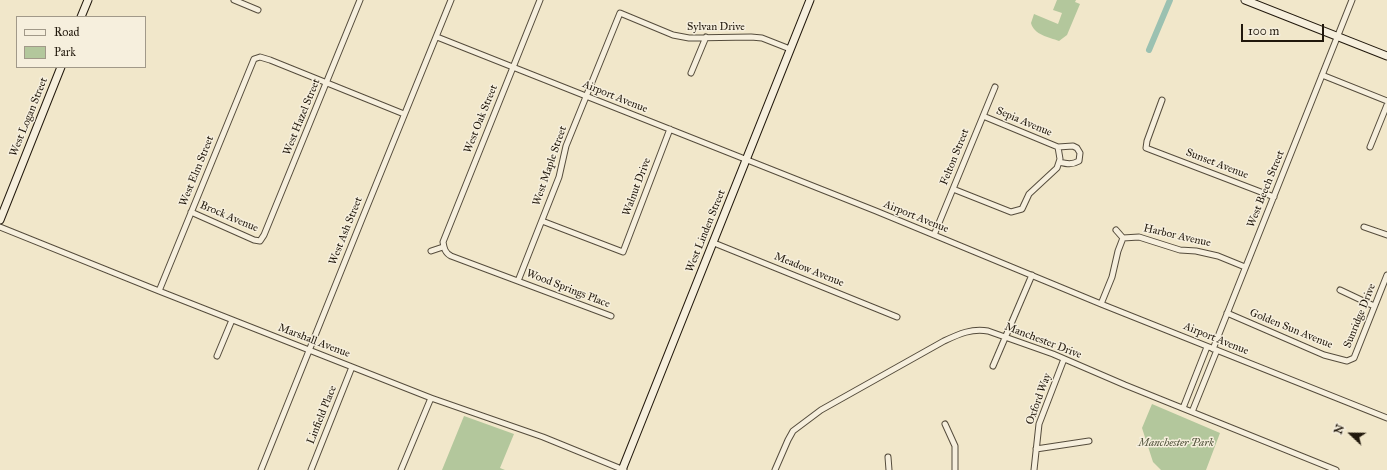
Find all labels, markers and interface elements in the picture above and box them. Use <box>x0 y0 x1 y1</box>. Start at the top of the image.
legend <box>16 16 146 68</box>
scale bar <box>1243 16 1326 42</box>
street label: Sylvan Drive <box>687 20 745 34</box>
text: 100 m <box>1248 24 1279 38</box>
text: Road <box>54 25 80 39</box>
text: Park <box>54 45 76 59</box>
street label: West Logan Street <box>7 76 51 158</box>
street label: West Hazel Street <box>281 77 323 157</box>
street label: Airport Avenue <box>581 78 649 116</box>
street label: West Oak Street <box>461 83 501 155</box>
street label: Sepia Avenue <box>994 104 1054 140</box>
street label: West Maple Street <box>530 124 570 208</box>
street label: Felton Street <box>938 127 972 187</box>
street label: West Elm Street <box>177 134 217 208</box>
street label: Sunset Avenue <box>1184 146 1250 182</box>
street label: West Beech Street <box>1245 149 1287 229</box>
street label: Walnut Drive <box>620 156 654 218</box>
street label: West Linden Street <box>683 188 729 274</box>
street label: West Ash Street <box>326 195 366 267</box>
street label: Airport Avenue <box>882 198 950 236</box>
street label: Brock Avenue <box>198 199 260 235</box>
street label: Harbor Avenue <box>1142 222 1212 250</box>
street label: Meadow Avenue <box>772 250 846 290</box>
street label: Wood Springs Place <box>524 267 612 311</box>
street label: Sunridge Drive <box>1341 282 1379 350</box>
street label: Golden Sun Avenue <box>1247 306 1335 352</box>
street label: Manchester Drive <box>1003 320 1083 362</box>
street label: Airport Avenue <box>1182 320 1250 358</box>
street label: Marshall Avenue <box>276 321 352 361</box>
street label: Oxford Way <box>1024 371 1054 427</box>
street label: Linfield Place <box>304 384 340 446</box>
north arrow <box>1331 414 1371 454</box>
text: N <box>1332 423 1347 436</box>
park label: Manchester Park <box>1138 436 1214 450</box>

